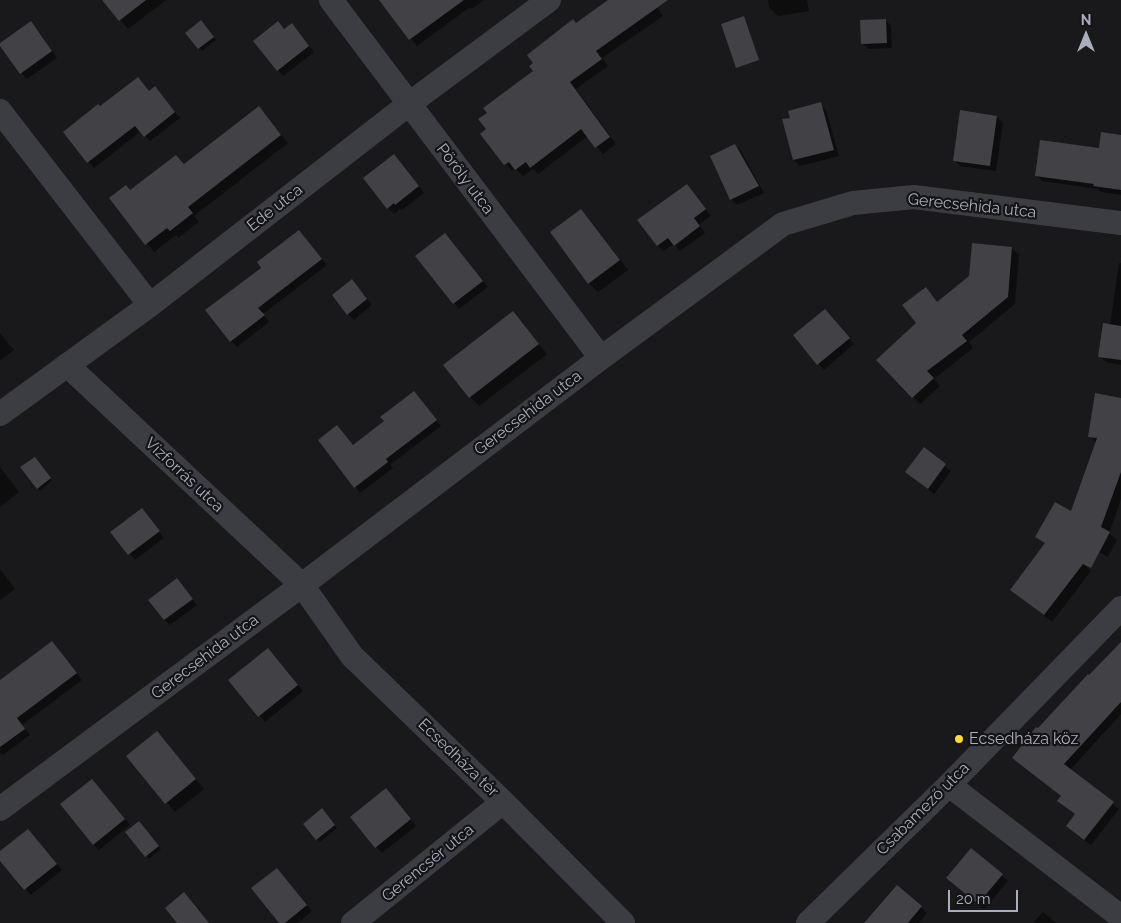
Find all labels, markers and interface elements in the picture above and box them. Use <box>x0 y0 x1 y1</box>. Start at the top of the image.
north arrow <box>1061 10 1111 60</box>
text: N <box>1081 12 1091 28</box>
street label: Pöröly utca <box>432 140 498 218</box>
street label: Ede utca <box>243 180 307 236</box>
street label: Gerecsehida utca <box>907 190 1037 222</box>
street label: Gerecsehida utca <box>471 366 585 460</box>
street label: Vízforrás utca <box>141 434 227 516</box>
street label: Gerecsehida utca <box>148 610 262 704</box>
street label: Ecsedháza tér <box>414 715 502 801</box>
place label: Ecsedháza köz <box>969 729 1078 749</box>
marker: Ecsedháza köz <box>953 733 965 745</box>
street label: Csabamező utca <box>873 759 973 859</box>
street label: Gerencsér utca <box>378 820 478 906</box>
scale bar <box>951 880 1021 912</box>
text: 20 m <box>956 890 991 908</box>

